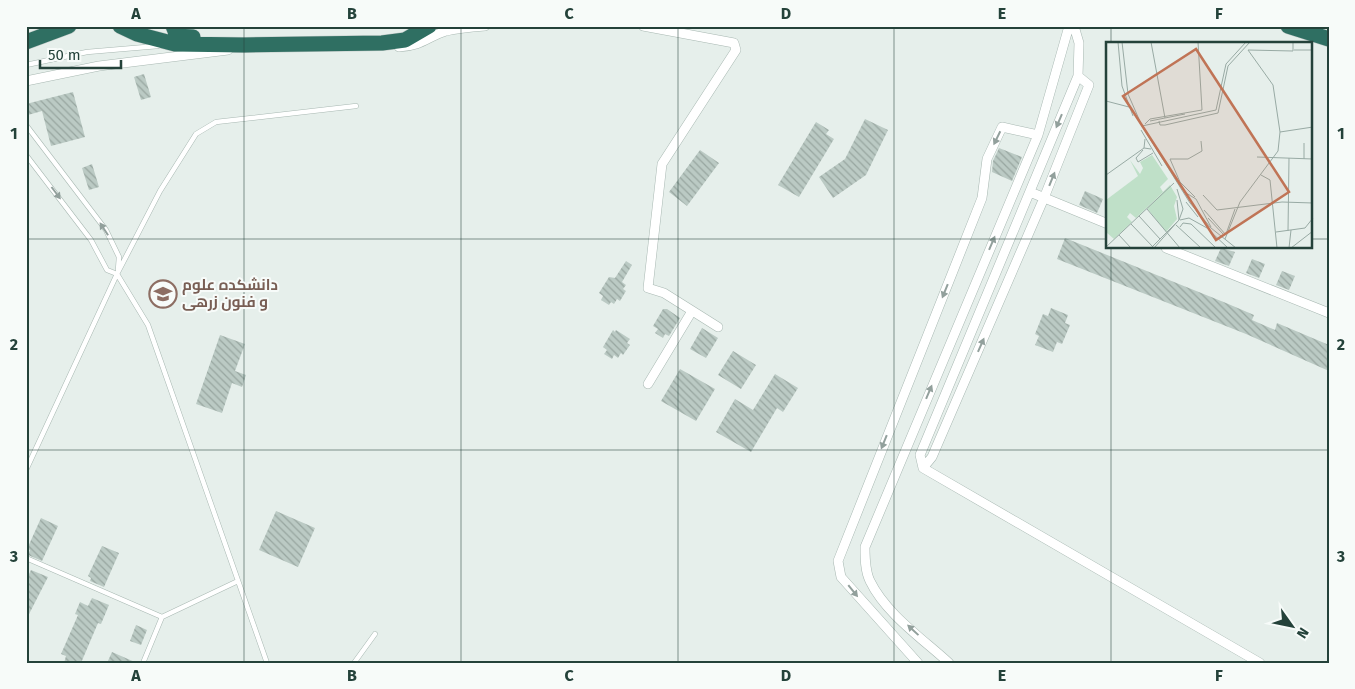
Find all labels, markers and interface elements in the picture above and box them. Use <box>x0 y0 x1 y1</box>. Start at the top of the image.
text: A <box>130 4 141 23</box>
text: B <box>347 4 357 23</box>
text: C <box>564 4 574 23</box>
text: D <box>781 4 791 23</box>
text: E <box>998 4 1006 23</box>
text: F <box>1215 4 1223 23</box>
scale bar <box>40 38 121 70</box>
inset map <box>1106 42 1312 249</box>
text: 50 m <box>48 46 81 64</box>
one-way arrow <box>1055 114 1063 128</box>
text: 1 <box>10 124 18 143</box>
text: 1 <box>1337 124 1345 143</box>
one-way arrow <box>992 131 1000 145</box>
one-way arrow <box>1049 172 1056 187</box>
one-way arrow <box>51 186 61 200</box>
one-way arrow <box>100 222 109 236</box>
one-way arrow <box>988 235 996 250</box>
place label: دانشکده علوم و فنون زرهی <box>182 276 278 311</box>
school or university icon: دانشکده علوم و فنون زرهی <box>148 279 178 309</box>
one-way arrow <box>941 284 949 299</box>
text: 2 <box>10 335 18 354</box>
text: 2 <box>1337 335 1345 354</box>
one-way arrow <box>977 338 985 352</box>
one-way arrow <box>925 385 933 399</box>
one-way arrow <box>880 435 888 449</box>
text: 3 <box>9 547 18 566</box>
text: 3 <box>1336 547 1345 566</box>
one-way arrow <box>847 585 858 597</box>
north arrow <box>1268 602 1318 652</box>
one-way arrow <box>908 624 920 636</box>
text: N <box>1293 624 1312 641</box>
text: A <box>130 666 141 685</box>
text: B <box>347 666 357 685</box>
text: C <box>564 666 574 685</box>
text: D <box>781 666 791 685</box>
text: E <box>998 666 1006 685</box>
text: F <box>1215 666 1223 685</box>

